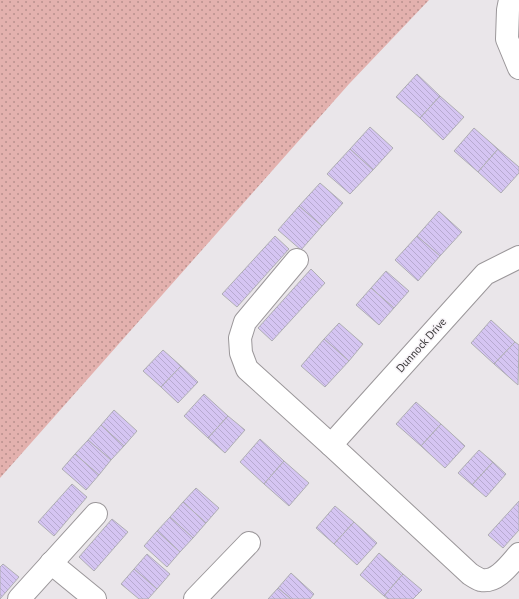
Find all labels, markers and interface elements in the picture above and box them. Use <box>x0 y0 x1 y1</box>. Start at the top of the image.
street label: Dunnock Drive <box>393 315 449 375</box>

